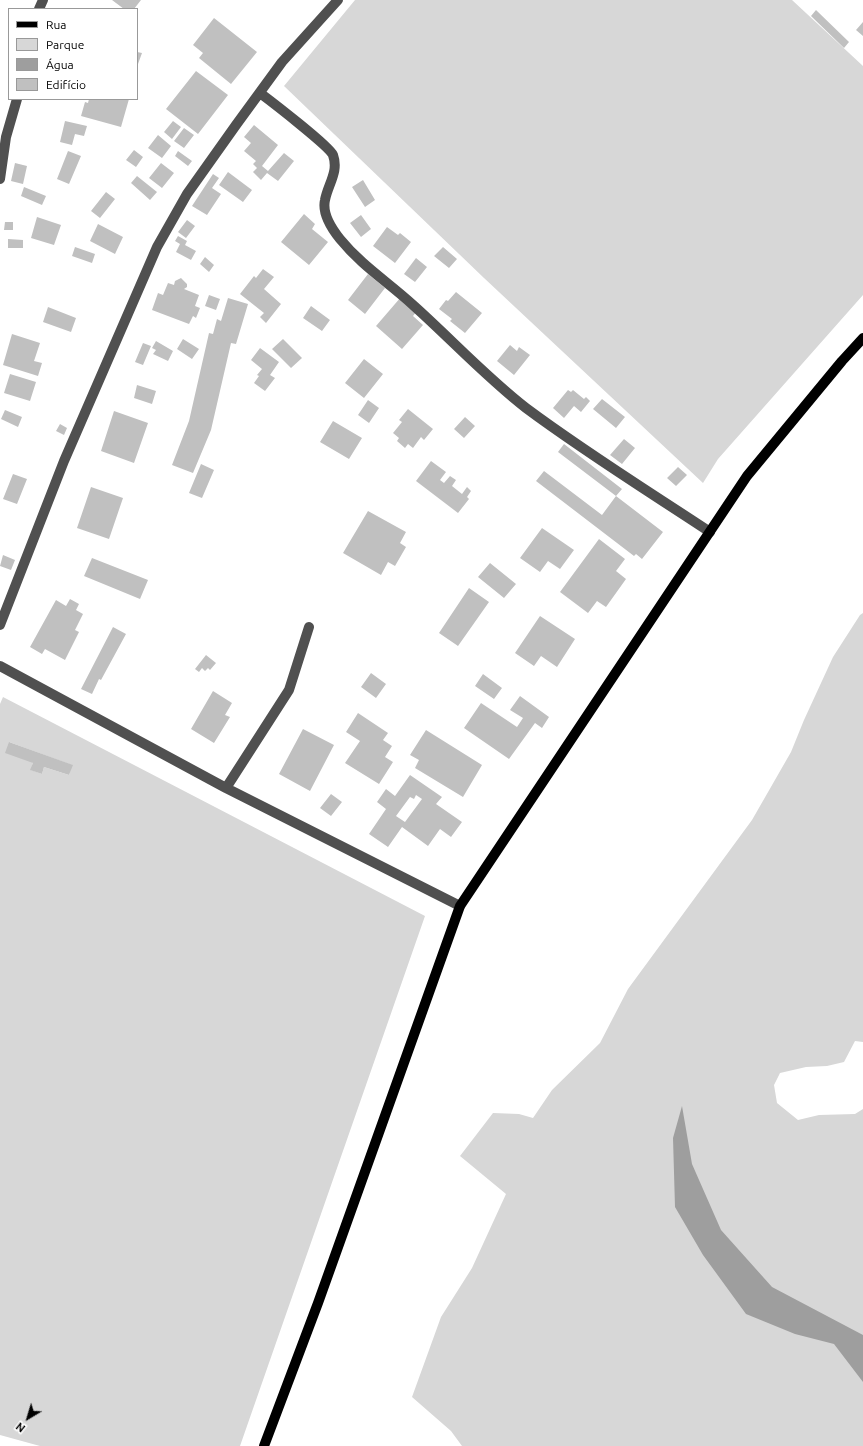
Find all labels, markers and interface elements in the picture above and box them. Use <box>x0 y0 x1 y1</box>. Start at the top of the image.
legend <box>8 8 138 100</box>
text: Rua <box>46 18 67 31</box>
text: Parque <box>46 38 84 51</box>
text: Água <box>46 58 74 71</box>
text: Edifício <box>46 78 86 91</box>
north arrow <box>8 1398 48 1438</box>
text: N <box>14 1420 28 1435</box>

